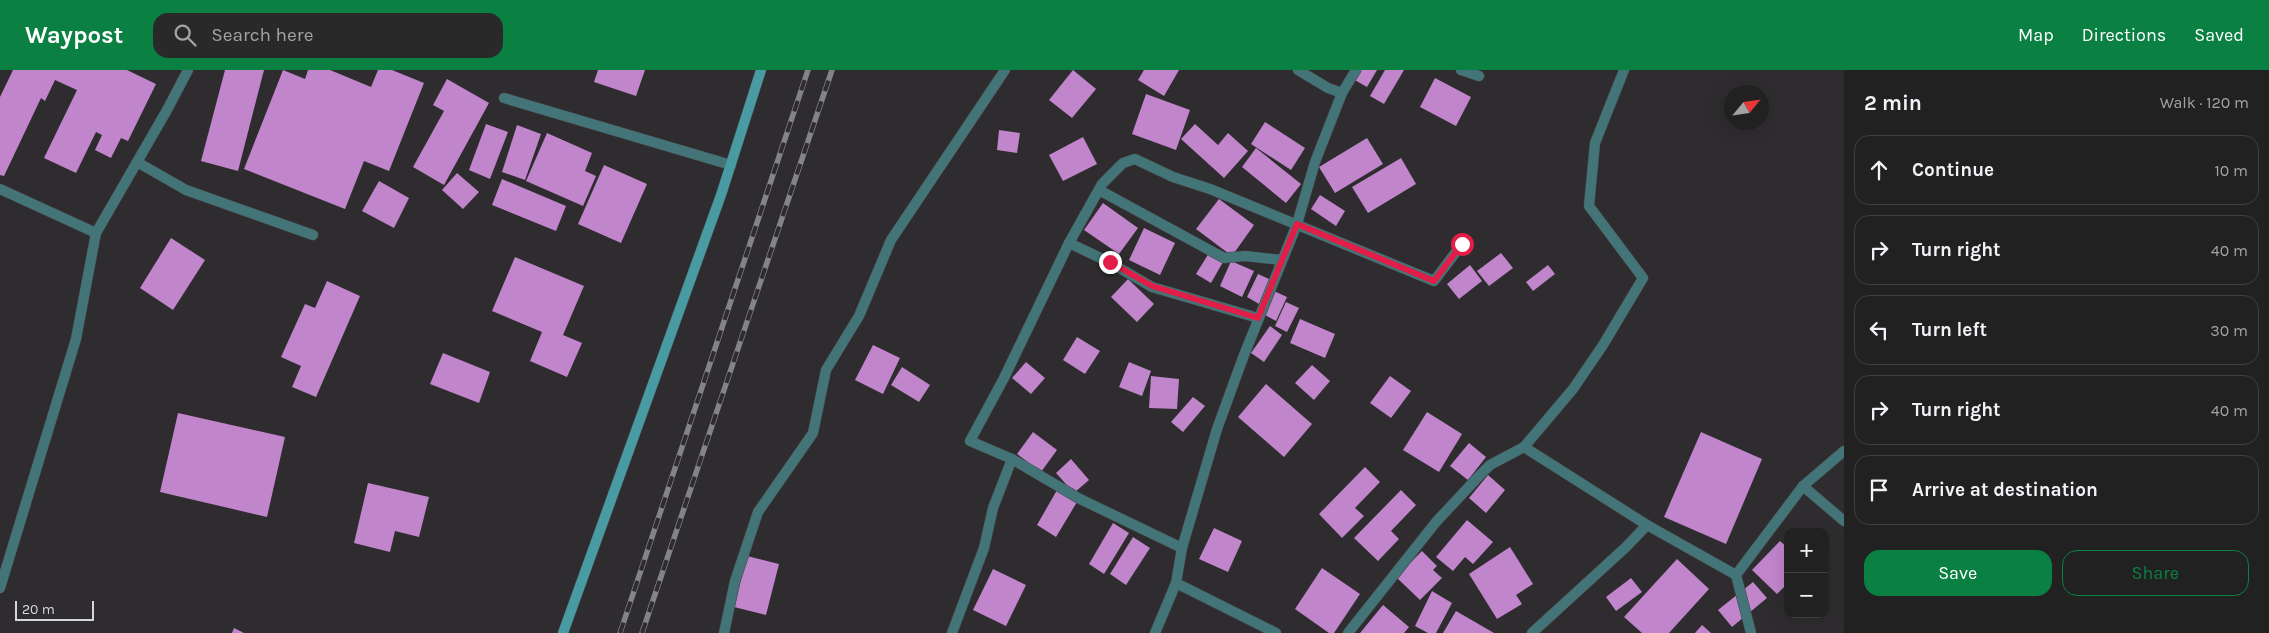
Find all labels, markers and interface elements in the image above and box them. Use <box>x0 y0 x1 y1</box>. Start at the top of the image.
search box <box>153 13 503 58</box>
text: Waypost <box>25 21 123 49</box>
icon: search <box>171 21 199 49</box>
text: Search here <box>211 24 313 46</box>
text: Map <box>2018 24 2054 46</box>
text: Directions <box>2082 24 2166 46</box>
text: Saved <box>2194 24 2244 46</box>
north arrow <box>1724 85 1769 130</box>
text: 2 min <box>1864 91 1922 115</box>
text: Walk · 120 m <box>2160 93 2249 112</box>
icon: ahead <box>1865 156 1893 184</box>
text: Continue <box>1912 159 1994 181</box>
text: 10 m <box>2214 161 2248 180</box>
route start <box>1451 233 1474 256</box>
icon: right <box>1865 236 1893 264</box>
text: Turn right <box>1912 239 2001 261</box>
text: 40 m <box>2211 241 2248 260</box>
route end <box>1099 251 1122 274</box>
icon: left <box>1865 316 1893 344</box>
text: Turn left <box>1912 319 1987 341</box>
text: 30 m <box>2210 321 2248 340</box>
icon: right <box>1865 396 1893 424</box>
text: Turn right <box>1912 399 2001 421</box>
text: 40 m <box>2211 401 2248 420</box>
icon: arrive <box>1865 476 1893 504</box>
text: Arrive at destination <box>1912 479 2098 501</box>
map controls <box>1784 528 1829 618</box>
button: + <box>1784 528 1829 573</box>
button: Save <box>1864 550 2052 596</box>
button: Share <box>2062 550 2249 596</box>
button: − <box>1784 573 1829 618</box>
scale bar <box>15 598 94 621</box>
text: 20 m <box>22 601 55 618</box>

